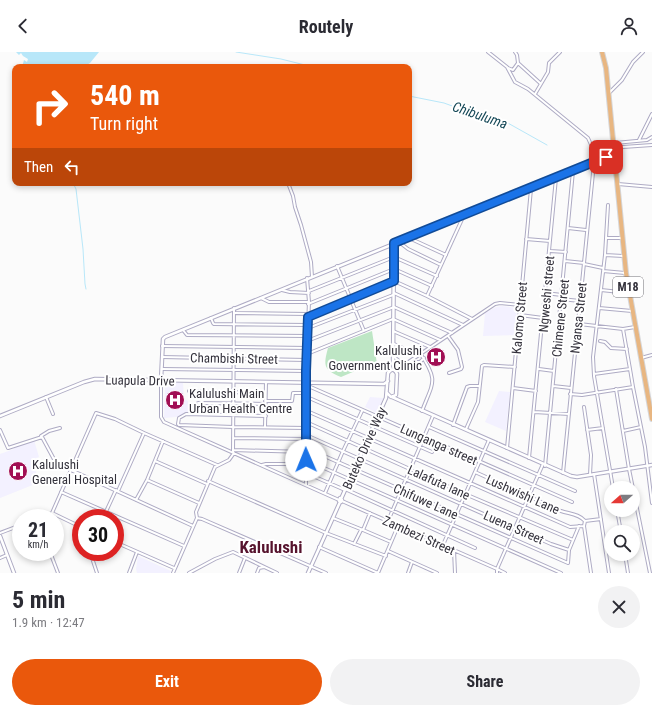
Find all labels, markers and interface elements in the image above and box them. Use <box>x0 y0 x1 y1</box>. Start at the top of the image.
icon: back <box>12 15 34 37</box>
icon: person <box>618 15 640 37</box>
text: Routely <box>299 16 353 37</box>
text: 540 m <box>90 79 160 112</box>
icon: right <box>24 80 76 132</box>
water label: Chibuluma <box>450 98 510 132</box>
text: Turn right <box>90 113 158 134</box>
pin <box>589 140 623 174</box>
icon: arrive <box>595 146 617 168</box>
icon: left <box>61 156 83 178</box>
text: Then <box>24 158 53 176</box>
street label: Ngweshi street <box>536 255 557 333</box>
road number: M18 <box>613 277 643 297</box>
street label: Chimene Street <box>549 278 572 358</box>
street label: Kalomo Street <box>509 281 530 355</box>
street label: Nyansa Street <box>567 282 590 354</box>
place label: Kalulushi Government Clinic <box>328 343 422 373</box>
hospital icon: Kalulushi Government Clinic <box>425 346 447 368</box>
street label: Chambishi Street <box>190 350 278 367</box>
street label: Luapula Drive <box>105 372 175 389</box>
place label: Kalulushi Main Urban Health Centre <box>189 386 292 416</box>
hospital icon: Kalulushi Main Urban Health Centre <box>164 389 186 411</box>
street label: Buteko Drive Way <box>340 404 390 492</box>
street label: Lunganga street <box>398 421 480 468</box>
position arrow <box>285 439 327 481</box>
place label: Kalulushi General Hospital <box>32 457 117 487</box>
hospital icon: Kalulushi General Hospital <box>7 460 29 482</box>
street label: Lalafuta lane <box>405 462 472 503</box>
street label: Lushwishi Lane <box>484 472 562 517</box>
street label: Chifuwe Lane <box>391 480 461 522</box>
north arrow <box>604 481 640 517</box>
map controls <box>604 481 640 561</box>
street label: Luena Street <box>481 508 546 547</box>
speed limit sign: 30 <box>72 509 124 561</box>
street label: Zambezi Street <box>380 513 457 558</box>
text: 21 <box>28 518 48 542</box>
button: search <box>604 525 640 561</box>
district label: Kalulushi <box>239 537 303 557</box>
text: km/h <box>28 539 48 550</box>
text: 5 min <box>12 586 65 614</box>
button: close <box>598 586 640 628</box>
text: 1.9 km · 12:47 <box>12 615 85 630</box>
button: Exit <box>12 659 322 705</box>
button: Share <box>330 659 640 705</box>

